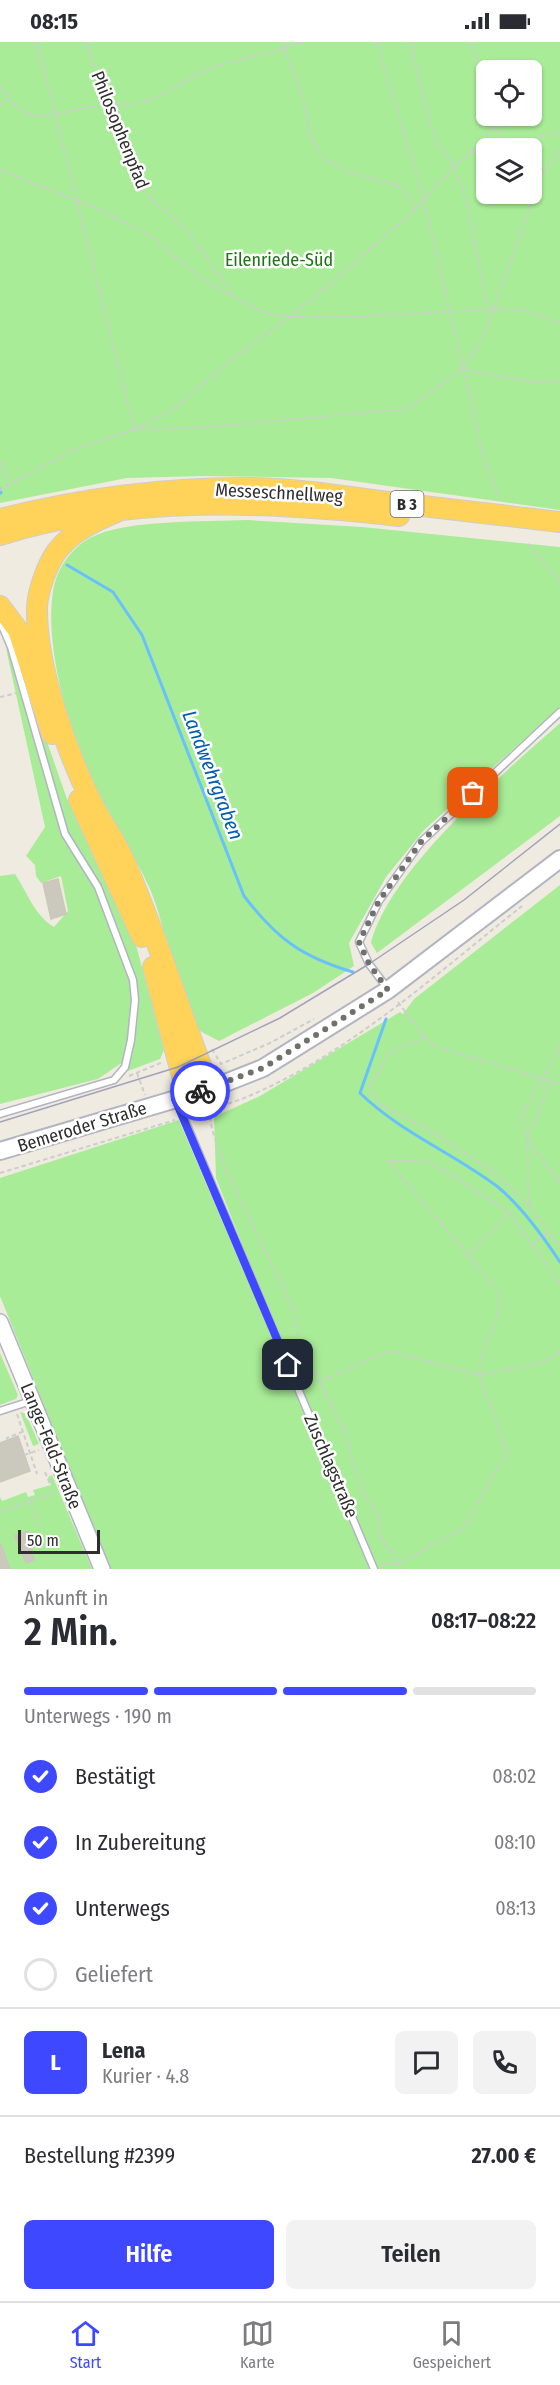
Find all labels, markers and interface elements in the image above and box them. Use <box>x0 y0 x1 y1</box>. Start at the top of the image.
text: 08:15 <box>30 8 78 35</box>
map controls <box>476 60 542 204</box>
button: locate <box>476 60 542 126</box>
street label: Philosophenpfad <box>86 68 154 192</box>
button: layers <box>476 138 542 204</box>
park label: Eilenriede-Süd <box>225 249 333 271</box>
street label: Messeschnellweg <box>215 479 344 507</box>
road number: B 3 <box>390 491 424 517</box>
water label: Landwehrgraben <box>177 707 249 843</box>
pin <box>447 767 498 818</box>
icon: bag <box>456 776 489 809</box>
courier <box>170 1061 230 1121</box>
icon: bike <box>184 1075 217 1108</box>
street label: Bemeroder Straße <box>15 1097 149 1157</box>
pin <box>262 1339 313 1390</box>
icon: home <box>271 1348 304 1381</box>
street label: Lange-Feld-Straße <box>16 1380 86 1512</box>
street label: Zuschlagstraße <box>299 1411 363 1521</box>
scale bar <box>18 1527 100 1554</box>
text: 50 m <box>27 1531 59 1550</box>
text: Ankunft in <box>24 1586 108 1610</box>
text: 08:17–08:22 <box>431 1607 536 1634</box>
text: 2 Min. <box>24 1609 118 1655</box>
text: Unterwegs · 190 m <box>24 1704 172 1728</box>
icon: check <box>24 1760 57 1793</box>
text: Bestätigt <box>75 1763 155 1790</box>
text: 08:02 <box>492 1764 536 1788</box>
icon: check <box>24 1826 57 1859</box>
text: In Zubereitung <box>75 1829 206 1856</box>
text: 08:10 <box>494 1830 536 1854</box>
icon: check <box>24 1892 57 1925</box>
text: Unterwegs <box>75 1895 170 1922</box>
text: 08:13 <box>495 1896 536 1920</box>
text: Geliefert <box>75 1961 153 1988</box>
button: chat <box>395 2031 458 2094</box>
button: phone <box>473 2031 536 2094</box>
text: Lena <box>102 2037 145 2064</box>
text: L <box>50 2049 61 2076</box>
text: Kurier · 4.8 <box>102 2064 189 2088</box>
text: Bestellung #2399 <box>24 2142 175 2169</box>
text: 27.00 € <box>471 2142 536 2169</box>
button: Hilfe <box>24 2220 274 2289</box>
button: Teilen <box>286 2220 536 2289</box>
tab: Start <box>69 2317 102 2372</box>
tab: Karte <box>240 2317 275 2372</box>
tab: Gespeichert <box>413 2317 491 2372</box>

